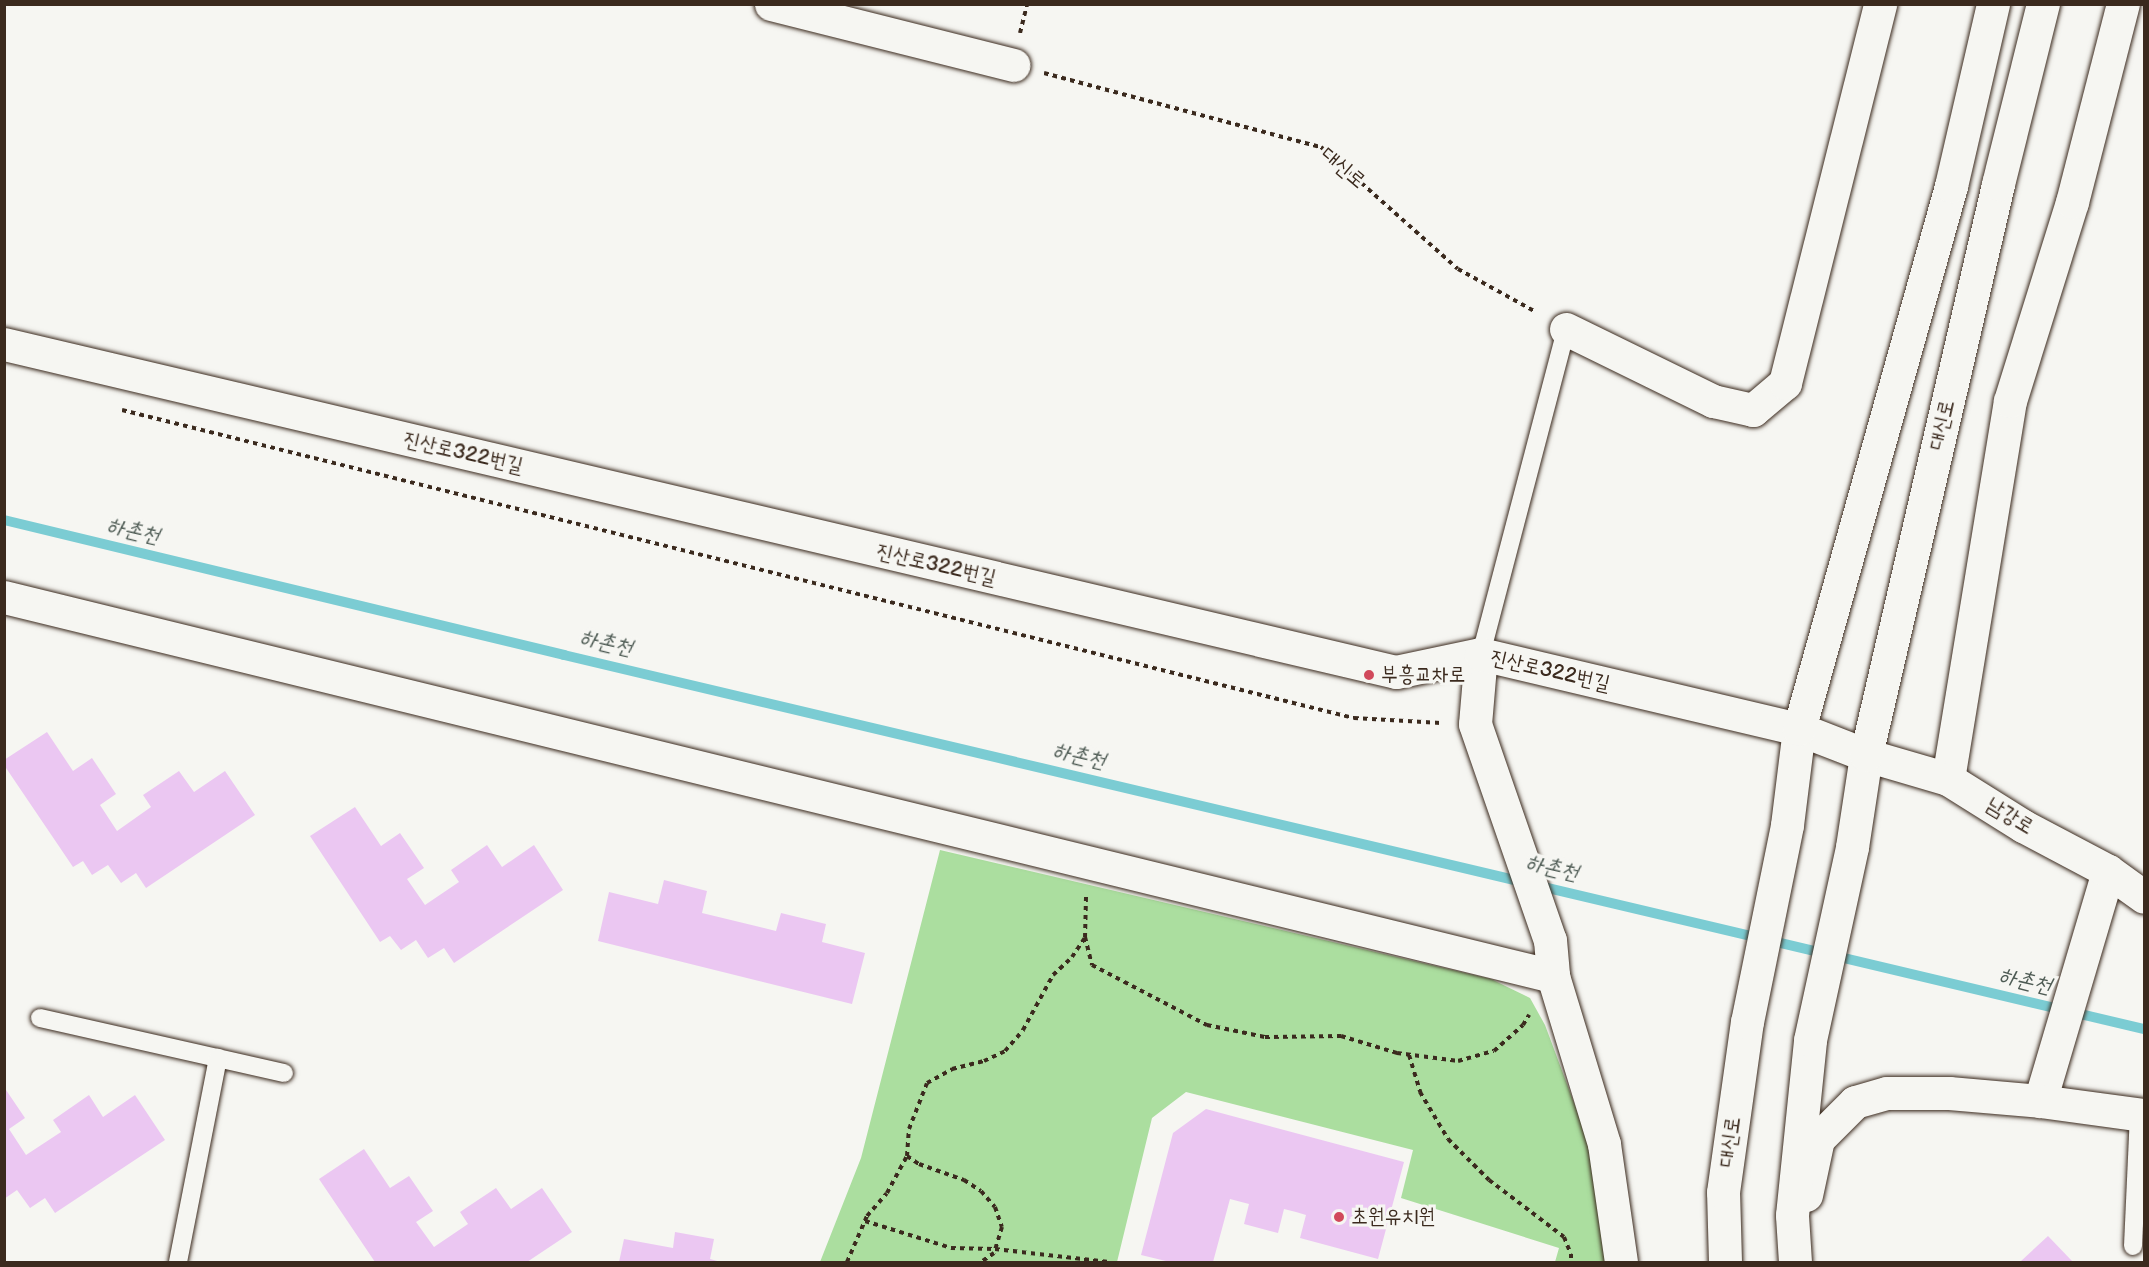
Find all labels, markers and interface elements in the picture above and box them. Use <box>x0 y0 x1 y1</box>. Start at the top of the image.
street label: 대신로 <box>1315 142 1371 194</box>
street label: 대신로 <box>1924 397 1960 453</box>
street label: 진산로322번길 <box>401 427 525 479</box>
water label: 하촌천 <box>104 512 162 550</box>
street label: 진산로322번길 <box>874 539 998 591</box>
water label: 하촌천 <box>577 624 635 662</box>
street label: 진산로322번길 <box>1488 645 1612 697</box>
place label: 부흥교차로 <box>1381 662 1465 688</box>
marker: 부흥교차로 <box>1362 668 1376 682</box>
water label: 하촌천 <box>1050 737 1108 775</box>
street label: 남강로 <box>1982 792 2038 840</box>
water label: 하촌천 <box>1523 849 1581 887</box>
water label: 하촌천 <box>1996 962 2054 1000</box>
street label: 대신로 <box>1714 1115 1746 1169</box>
place label: 초원유치원 <box>1351 1204 1435 1230</box>
marker: 초원유치원 <box>1332 1210 1346 1224</box>

